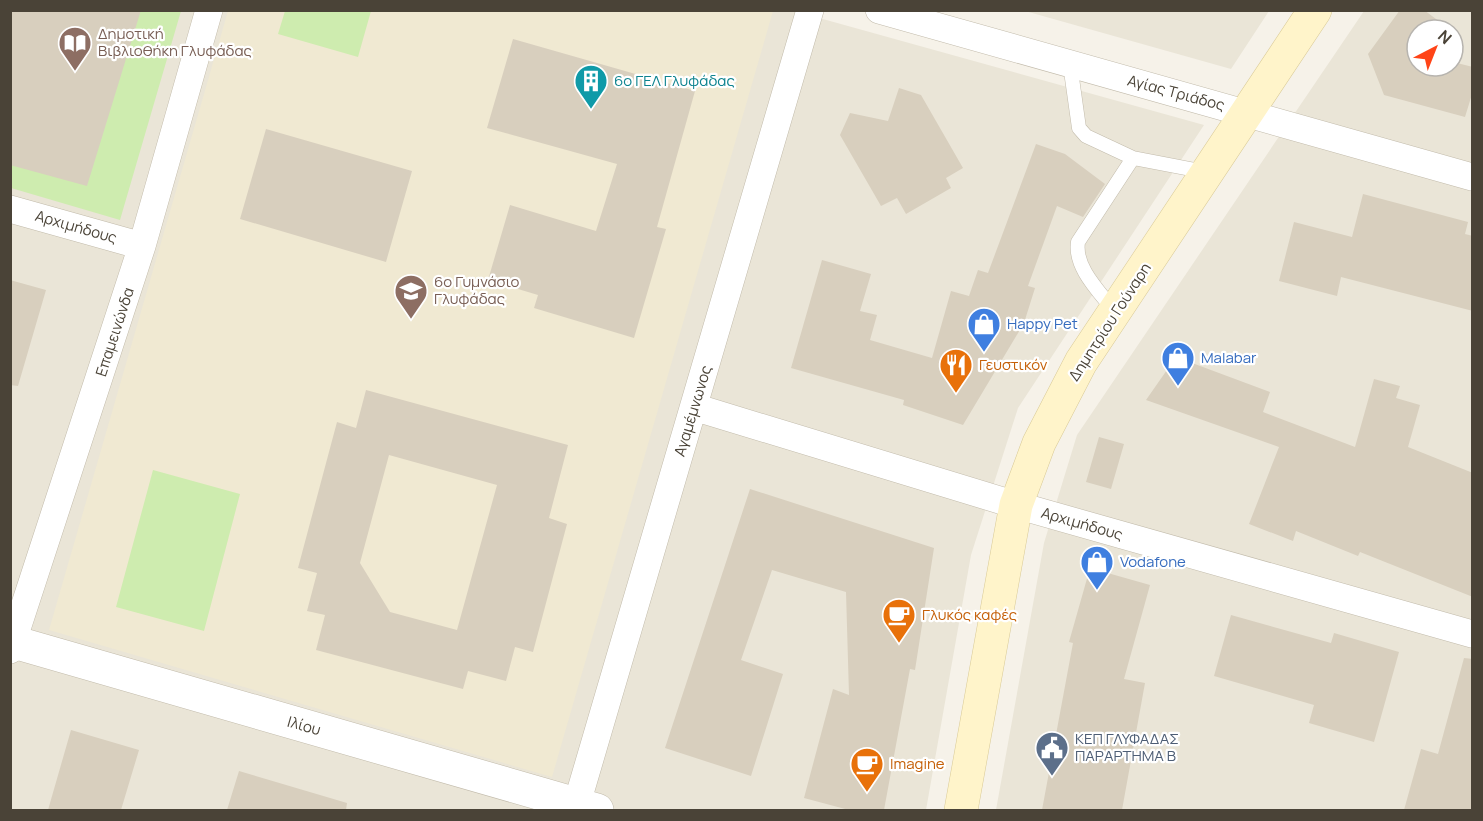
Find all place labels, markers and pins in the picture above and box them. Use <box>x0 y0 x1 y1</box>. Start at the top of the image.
place label: Δημοτική Βιβλιοθήκη Γλυφάδας <box>98 23 252 61</box>
library icon: Δημοτική Βιβλιοθήκη Γλυφάδας <box>57 25 93 72</box>
building icon: 6ο ΓΕΛ Γλυφάδας <box>573 63 609 110</box>
place label: 6ο ΓΕΛ Γλυφάδας <box>614 70 735 91</box>
place label: 6ο Γυμνάσιο Γλυφάδας <box>434 271 520 309</box>
school or university icon: 6ο Γυμνάσιο Γλυφάδας <box>393 273 429 320</box>
shop icon: Happy Pet <box>966 306 1002 353</box>
place label: Happy Pet <box>1007 313 1078 334</box>
shop icon: Malabar <box>1160 340 1196 387</box>
restaurant icon: Γευστικόν <box>938 347 974 394</box>
place label: Malabar <box>1201 347 1257 368</box>
place label: Γευστικόν <box>979 354 1048 375</box>
shop icon: Vodafone <box>1079 544 1115 591</box>
place label: Vodafone <box>1120 551 1186 572</box>
cafe icon: Γλυκός καφές <box>881 597 917 644</box>
place label: Γλυκός καφές <box>922 604 1017 625</box>
place label: ΚΕΠ ΓΛΥΦΑΔΑΣ ΠΑΡΑΡΤΗΜΑ Β <box>1075 728 1179 766</box>
public building icon: ΚΕΠ ΓΛΥΦΑΔΑΣ ΠΑΡΑΡΤΗΜΑ Β <box>1034 730 1070 777</box>
cafe icon: Imagine <box>849 746 885 793</box>
place label: Imagine <box>890 753 945 774</box>

